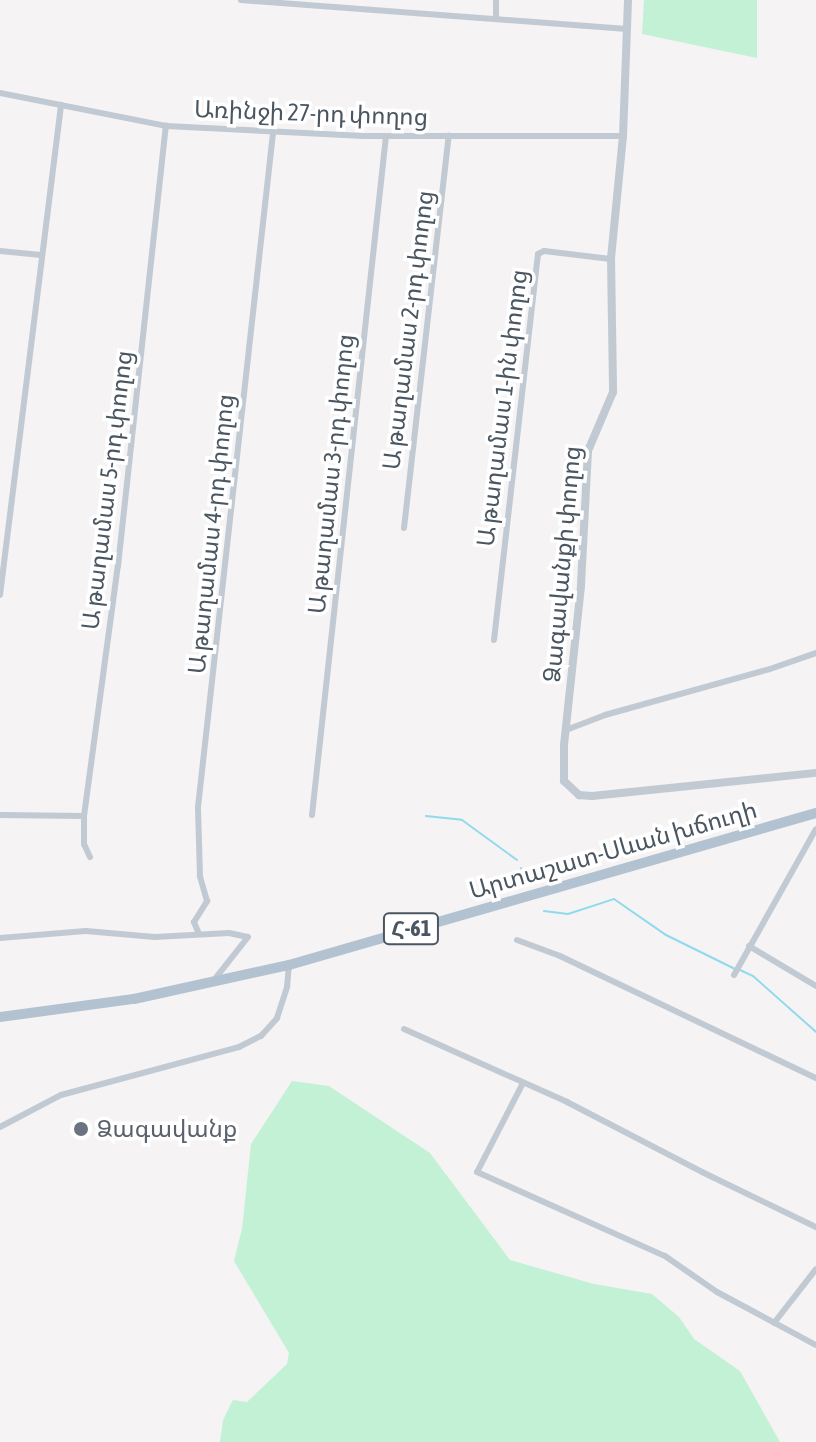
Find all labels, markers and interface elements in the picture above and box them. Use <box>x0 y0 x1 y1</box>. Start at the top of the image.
street label: Առինջի 27-րդ փողոց <box>193 95 429 131</box>
street label: Ա թաղամաս 2-րդ փողոց <box>377 189 439 471</box>
street label: Ա թաղամաս 1-ին փողոց <box>471 268 533 548</box>
street label: Ա թաղամաս 3-րդ փողոց <box>302 333 360 615</box>
street label: Ա թաղամաս 5-րդ փողոց <box>76 349 138 631</box>
street label: Ա թաղամաս 4-րդ փողոց <box>182 393 240 675</box>
street label: Ձագավանքի փողոց <box>537 445 587 683</box>
street label: Արտաշատ-Սևան խճուղի <box>466 795 760 905</box>
road number: Հ-61 <box>381 911 441 947</box>
place label: Ձագավանք <box>97 1115 237 1143</box>
marker: Ձագավանք <box>72 1120 90 1138</box>

